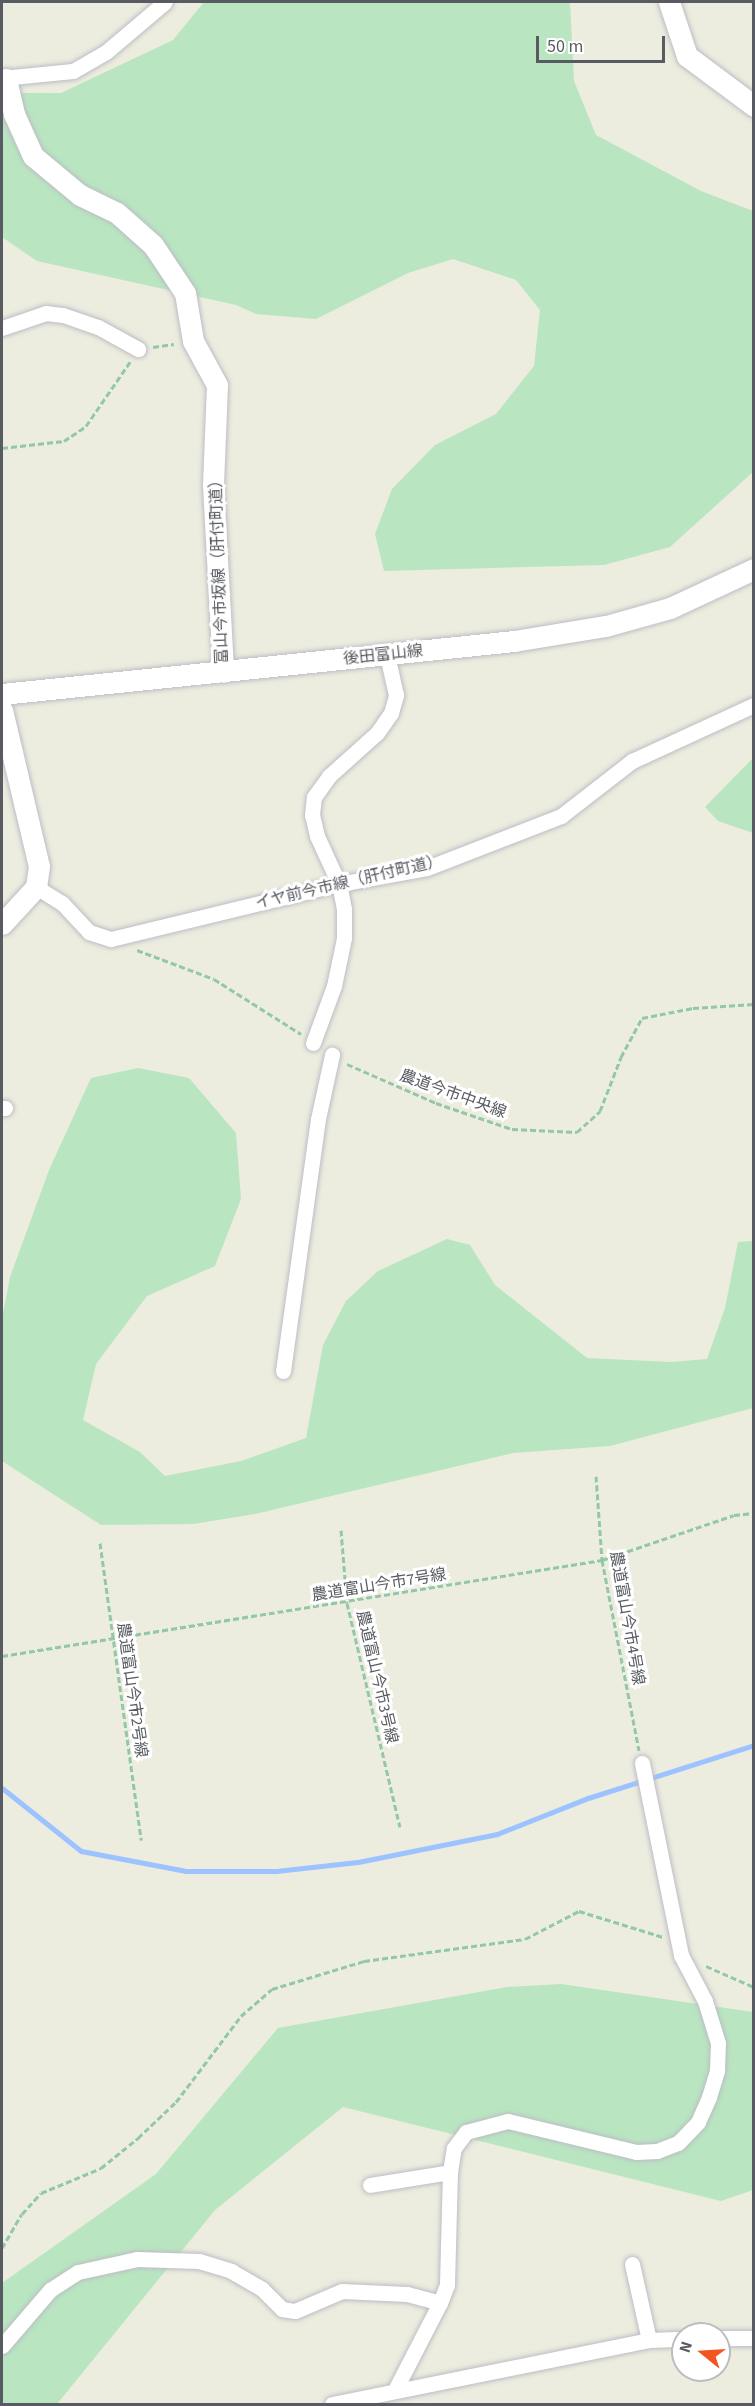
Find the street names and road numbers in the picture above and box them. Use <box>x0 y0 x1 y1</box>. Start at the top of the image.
street label: 富山今市坂線（肝付町道） <box>206 472 232 664</box>
street label: 後田富山線 <box>342 641 424 669</box>
street label: イヤ前今市線（肝付町道） <box>253 851 445 913</box>
street label: 農道今市中央線 <box>397 1066 509 1122</box>
street label: 農道富山今市4号線 <box>606 1549 648 1687</box>
street label: 農道富山今市7号線 <box>310 1565 448 1605</box>
street label: 農道富山今市3号線 <box>352 1609 402 1745</box>
street label: 農道富山今市2号線 <box>113 1621 151 1759</box>

